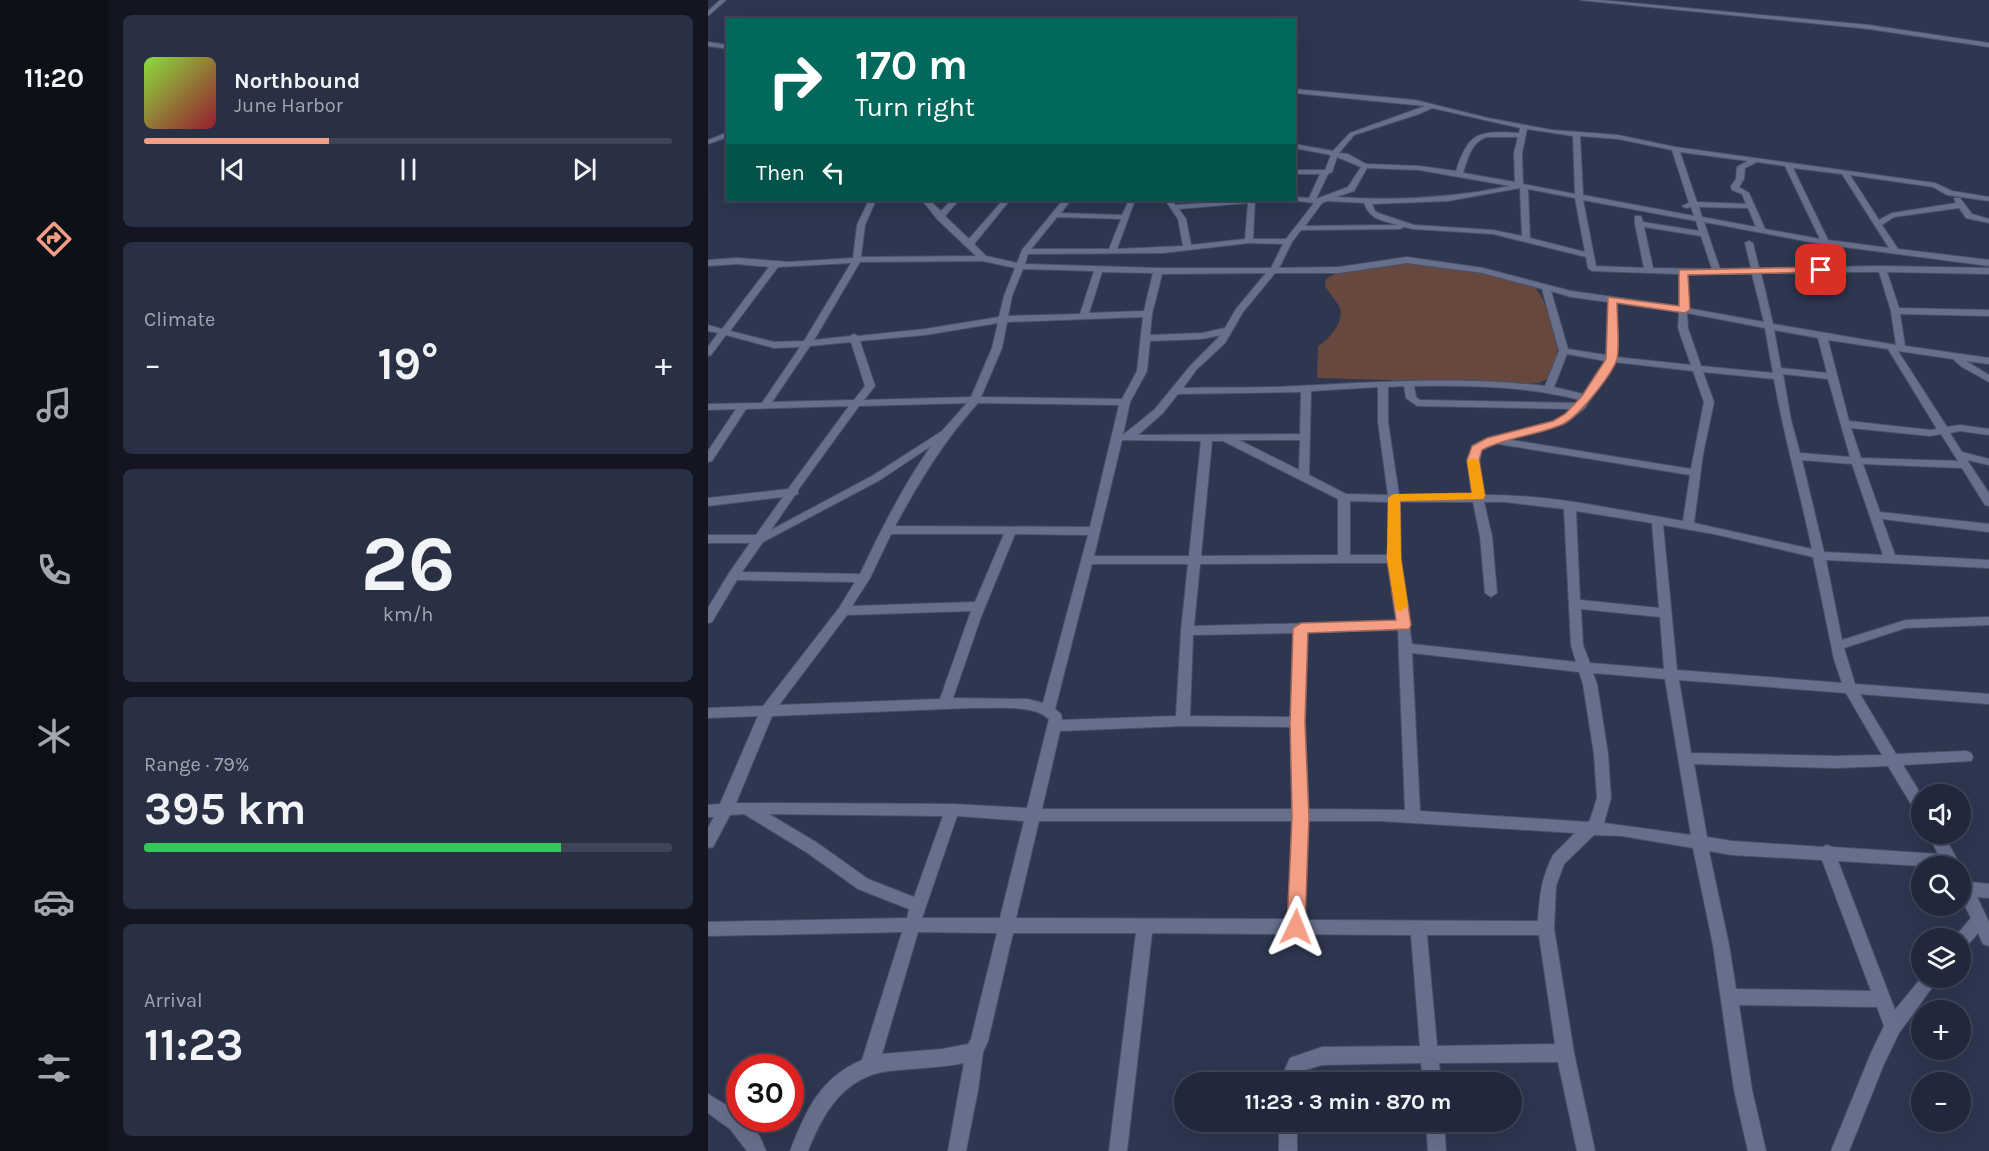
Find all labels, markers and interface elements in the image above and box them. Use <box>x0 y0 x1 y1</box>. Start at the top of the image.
text: 170 m <box>855 40 968 90</box>
icon: right <box>756 42 834 120</box>
text: 11:20 <box>24 62 84 94</box>
text: Northbound <box>234 68 360 94</box>
text: Turn right <box>855 91 975 123</box>
text: June Harbor <box>234 94 343 117</box>
icon: previous <box>216 153 249 186</box>
icon: pause <box>392 153 425 186</box>
icon: next <box>568 153 601 186</box>
icon: left <box>817 156 850 189</box>
text: Then <box>756 160 805 186</box>
icon: directions <box>33 218 75 260</box>
pin <box>1795 244 1846 295</box>
icon: arrive <box>1804 253 1837 286</box>
text: Climate <box>144 308 215 331</box>
text: 19° <box>378 338 438 390</box>
text: − <box>144 345 161 383</box>
text: + <box>655 345 672 383</box>
icon: music <box>33 384 75 426</box>
text: 26 <box>361 518 455 610</box>
icon: phone <box>33 549 75 591</box>
text: km/h <box>383 603 433 626</box>
icon: climate <box>33 715 75 757</box>
text: Range · 79% <box>144 753 249 776</box>
text: 395 km <box>144 783 306 835</box>
map controls <box>1911 784 1971 1132</box>
button: sound <box>1911 784 1971 844</box>
button: search <box>1911 856 1971 916</box>
icon: car <box>33 881 75 923</box>
position arrow <box>1264 895 1328 959</box>
button: layers <box>1911 928 1971 988</box>
text: Arrival <box>144 989 203 1012</box>
button: + <box>1911 1000 1971 1060</box>
text: 11:23 <box>144 1019 243 1071</box>
icon: filters <box>33 1047 75 1089</box>
speed limit sign: 30 <box>726 1054 804 1132</box>
button: − <box>1911 1072 1971 1132</box>
text: 11:23 · 3 min · 870 m <box>1245 1089 1451 1115</box>

